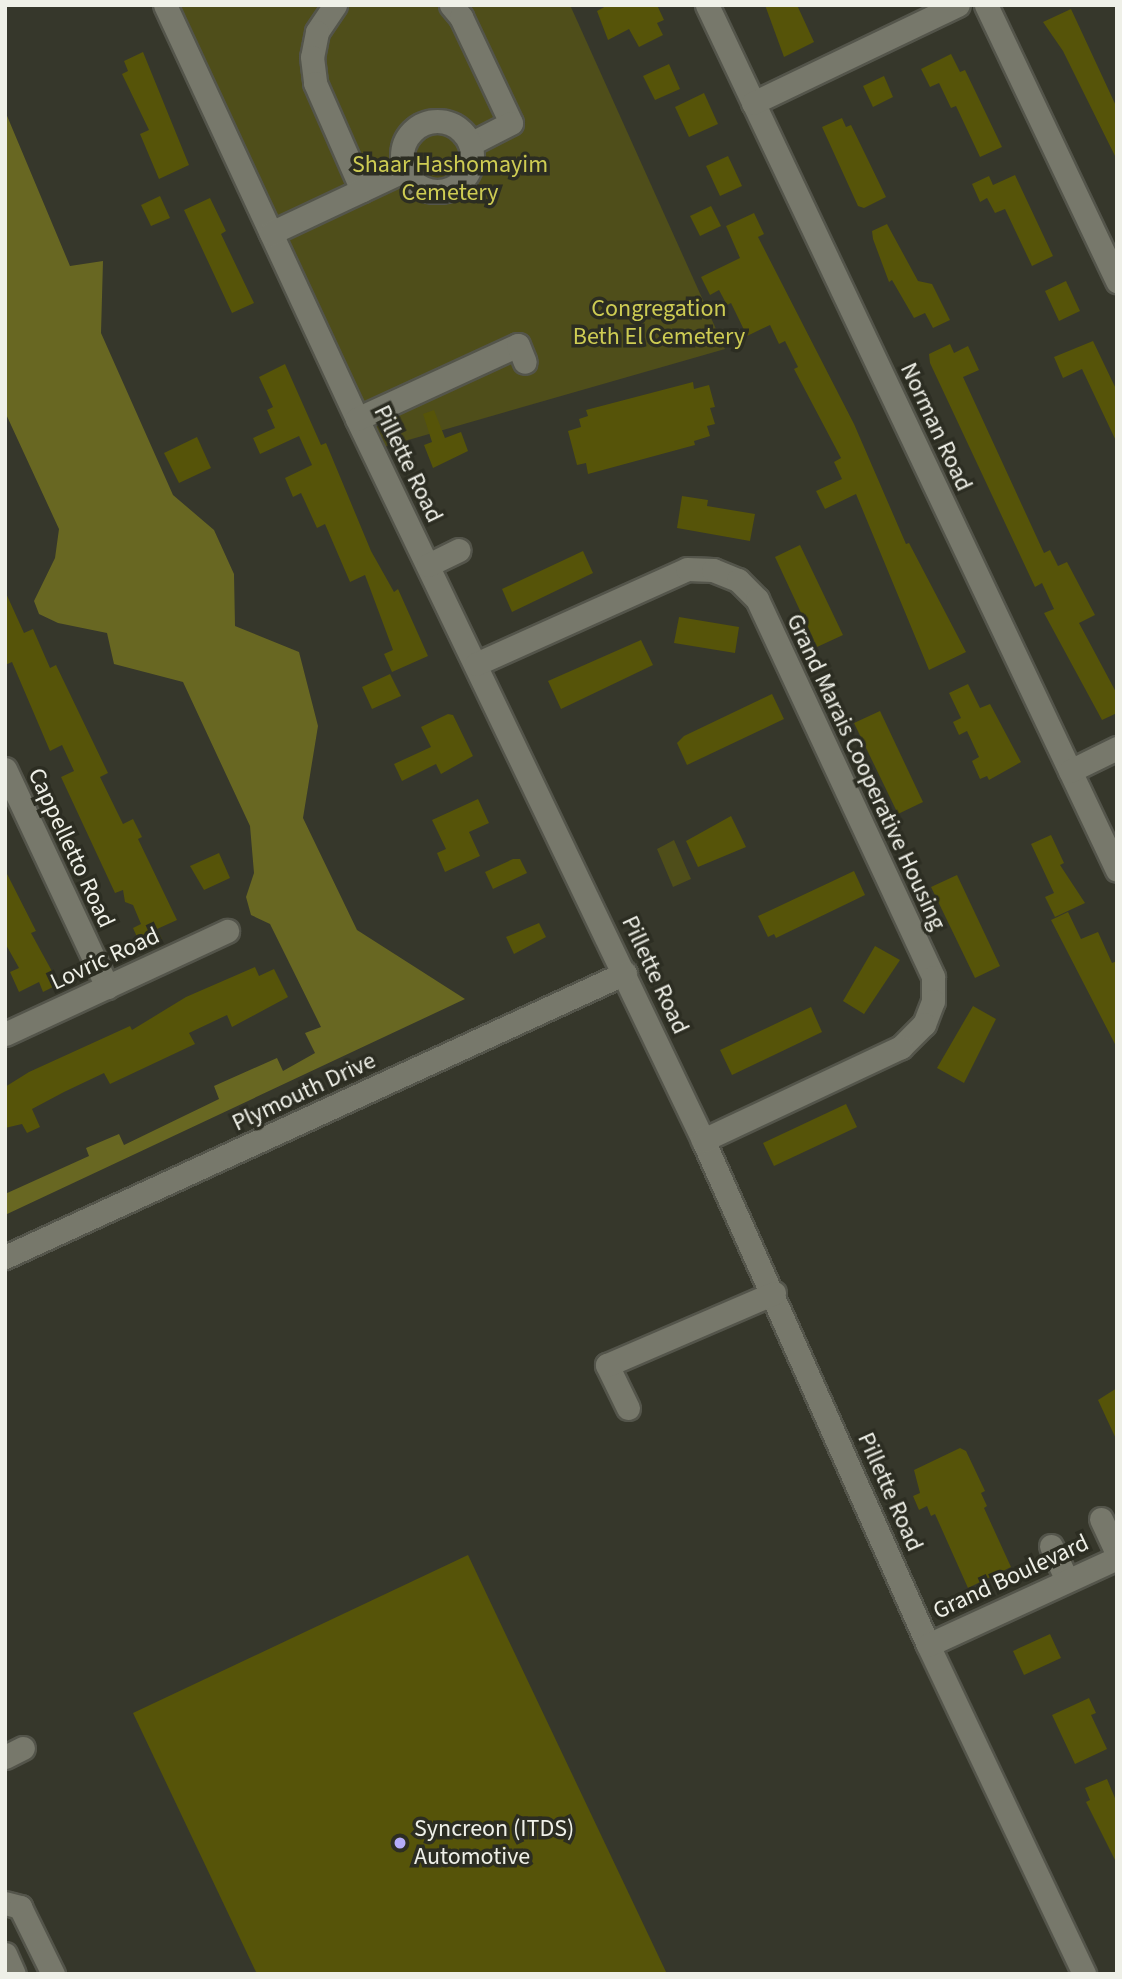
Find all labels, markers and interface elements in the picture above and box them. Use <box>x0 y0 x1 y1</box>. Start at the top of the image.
park label: Shaar Hashomayim Cemetery <box>352 151 548 207</box>
park label: Congregation Beth El Cemetery <box>573 295 745 351</box>
street label: Norman Road <box>894 358 978 496</box>
street label: Pillette Road <box>367 401 449 527</box>
street label: Grand Marais Cooperative Housing <box>780 609 952 935</box>
street label: Cappelletto Road <box>21 764 121 932</box>
street label: Pillette Road <box>615 911 695 1039</box>
street label: Lovric Road <box>46 921 164 997</box>
street label: Plymouth Drive <box>228 1046 380 1138</box>
street label: Pillette Road <box>851 1428 929 1556</box>
street label: Grand Boulevard <box>929 1528 1093 1626</box>
place label: Syncreon (ITDS) Automotive <box>414 1815 574 1871</box>
marker: Syncreon (ITDS) Automotive <box>392 1835 408 1851</box>

